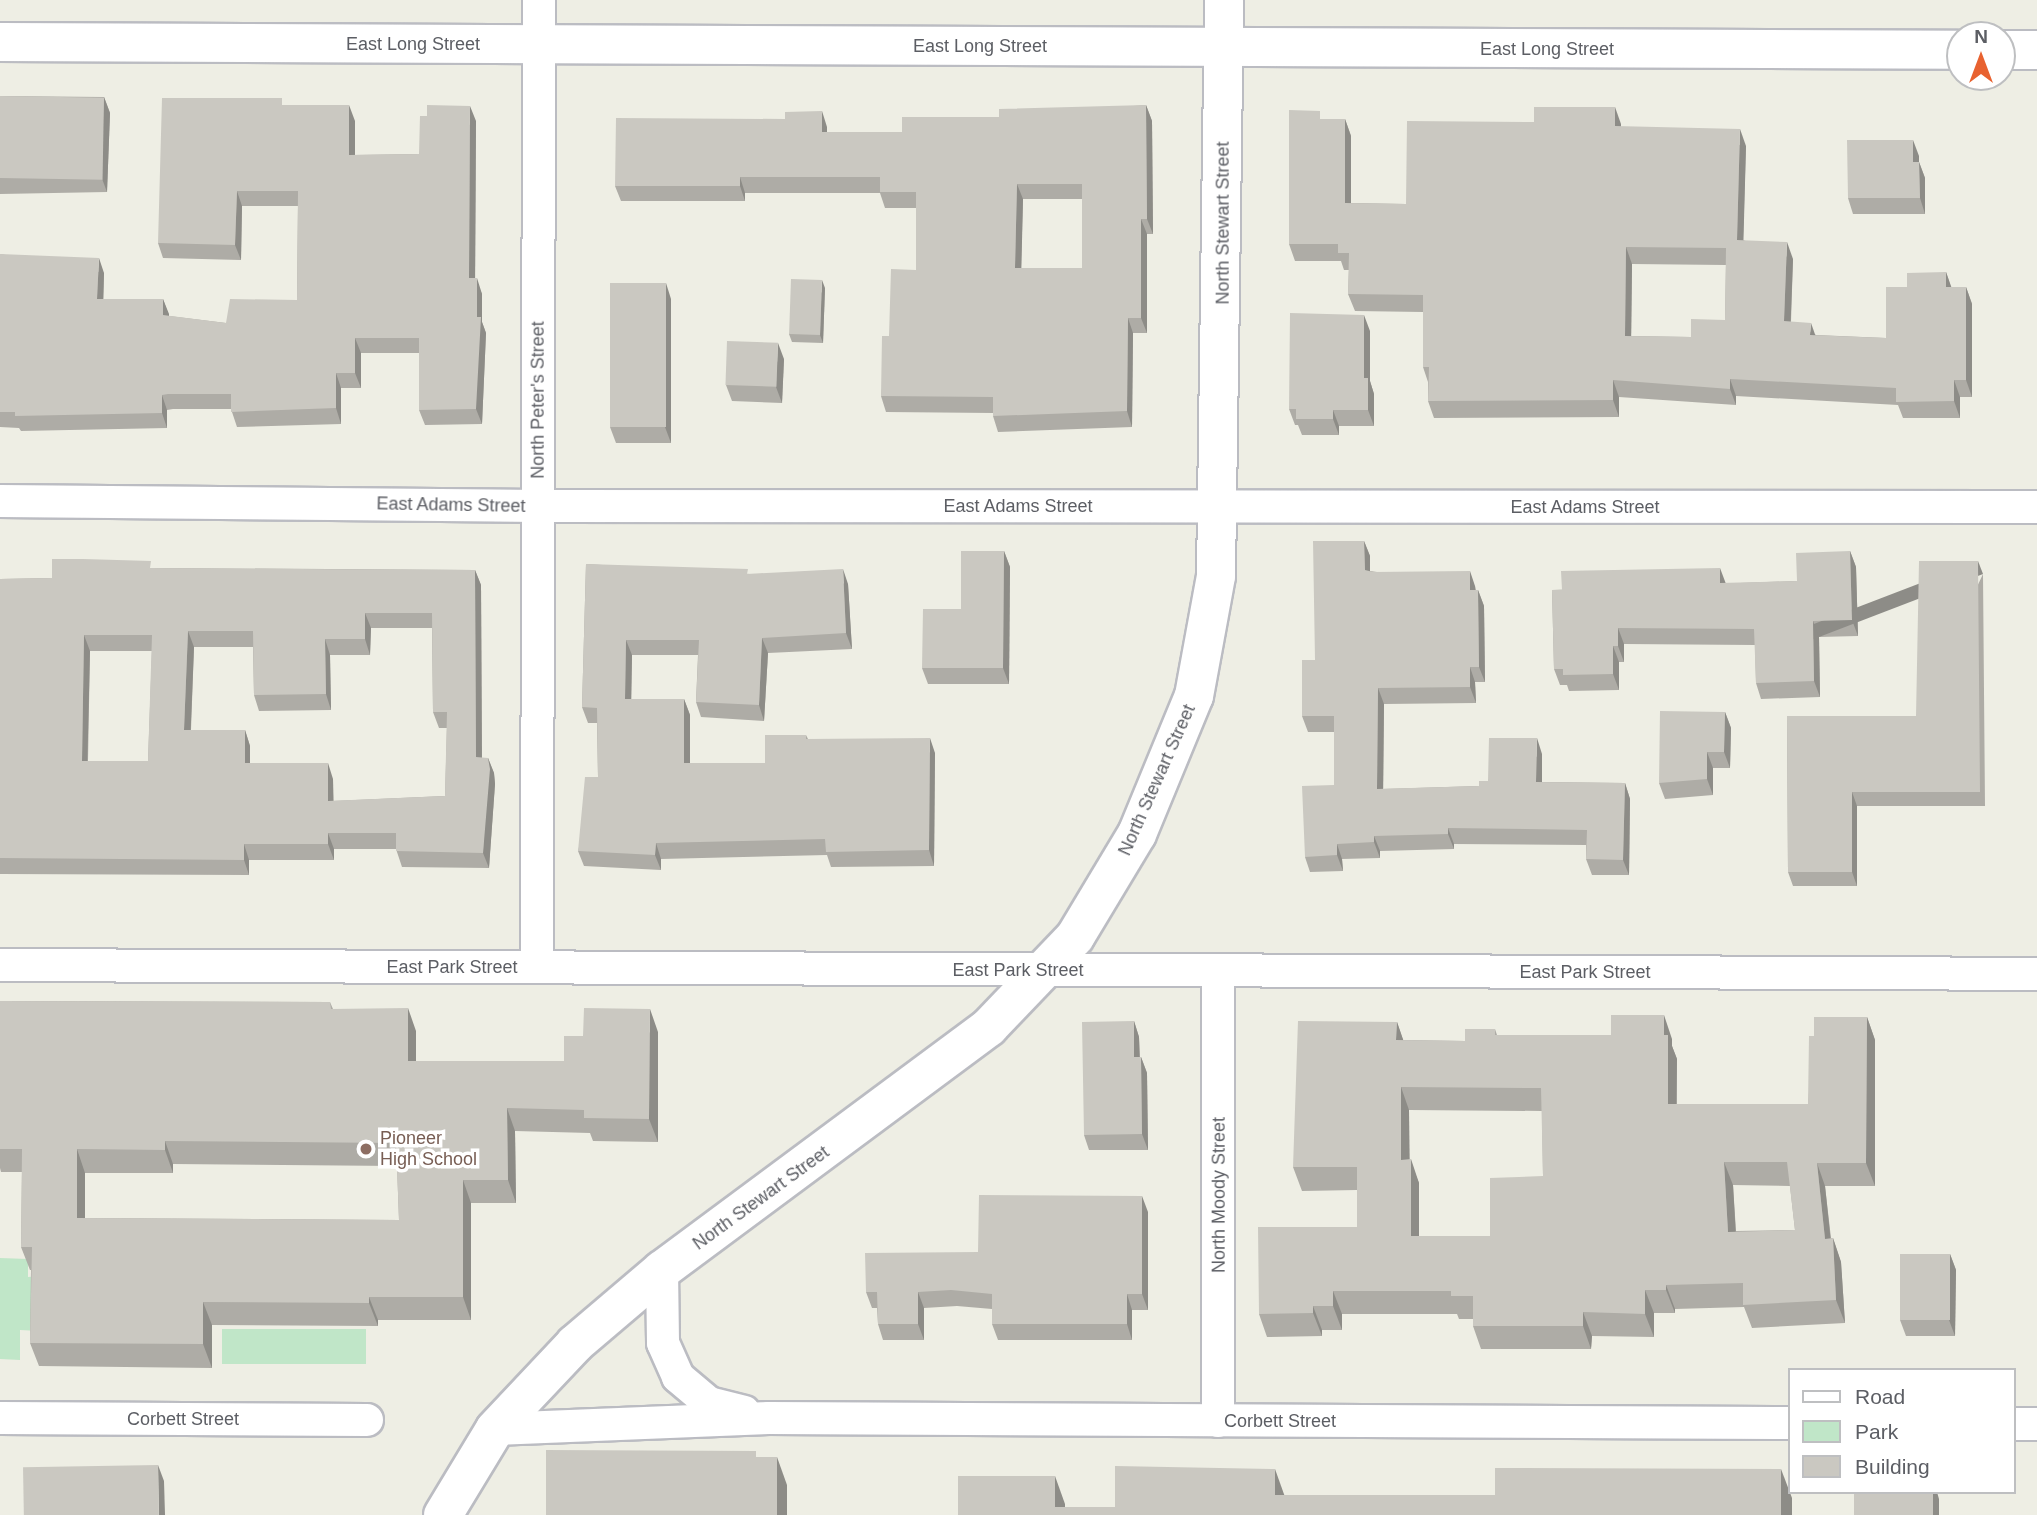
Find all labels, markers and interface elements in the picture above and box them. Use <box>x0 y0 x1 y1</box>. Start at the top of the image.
north arrow <box>1946 21 2016 91</box>
text: N <box>1974 26 1988 47</box>
street label: East Long Street <box>346 33 480 55</box>
street label: East Long Street <box>913 35 1047 57</box>
street label: East Long Street <box>1480 38 1614 60</box>
street label: North Stewart Street <box>1212 141 1234 305</box>
street label: North Peter's Street <box>527 321 549 479</box>
street label: East Adams Street <box>376 493 526 517</box>
street label: East Adams Street <box>943 495 1093 517</box>
street label: East Adams Street <box>1510 496 1660 518</box>
street label: North Stewart Street <box>1114 701 1200 859</box>
street label: East Park Street <box>386 956 518 978</box>
street label: East Park Street <box>952 959 1084 981</box>
street label: East Park Street <box>1519 961 1651 983</box>
street label: North Moody Street <box>1208 1117 1230 1273</box>
place label: Pioneer High School <box>380 1128 477 1170</box>
marker: Pioneer High School <box>358 1141 374 1157</box>
street label: North Stewart Street <box>689 1141 833 1255</box>
legend <box>1788 1368 2016 1494</box>
text: Road <box>1855 1385 1905 1408</box>
street label: Corbett Street <box>127 1408 239 1430</box>
street label: Corbett Street <box>1224 1410 1336 1432</box>
text: Park <box>1855 1420 1898 1443</box>
text: Building <box>1855 1455 1930 1478</box>

